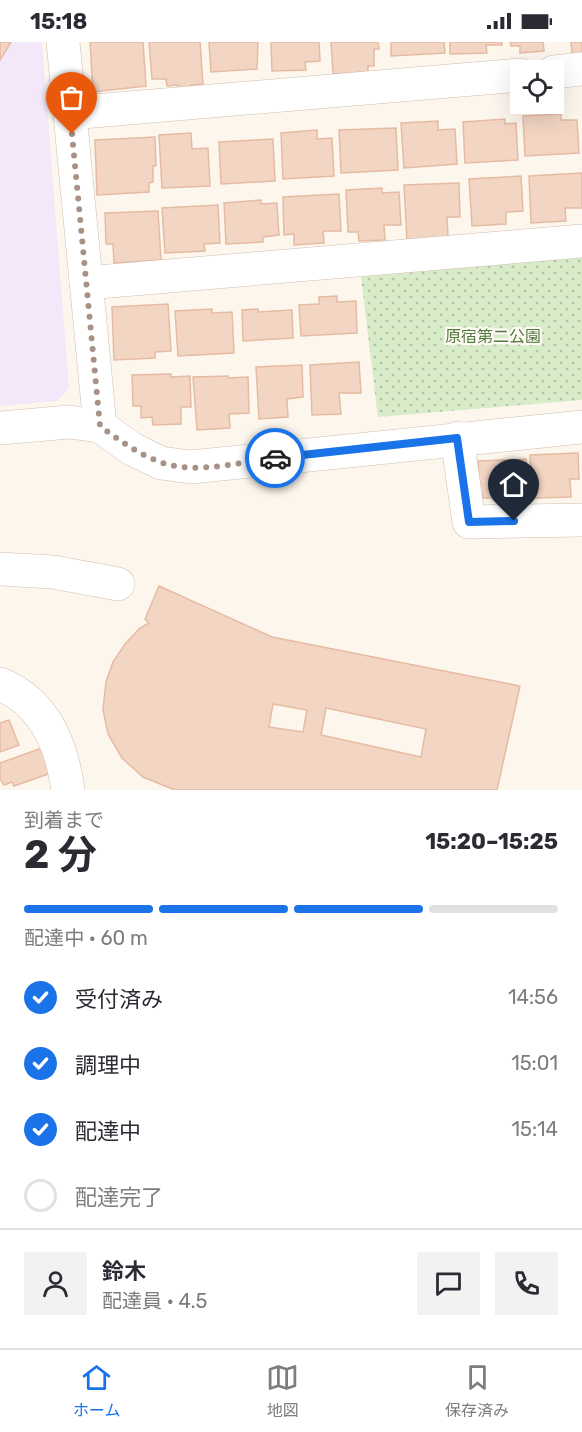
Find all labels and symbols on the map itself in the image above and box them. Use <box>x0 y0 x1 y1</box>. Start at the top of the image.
pin <box>46 72 97 134</box>
park label: 原宿第二公園 <box>445 327 541 346</box>
courier <box>245 428 305 488</box>
pin <box>488 459 539 521</box>

